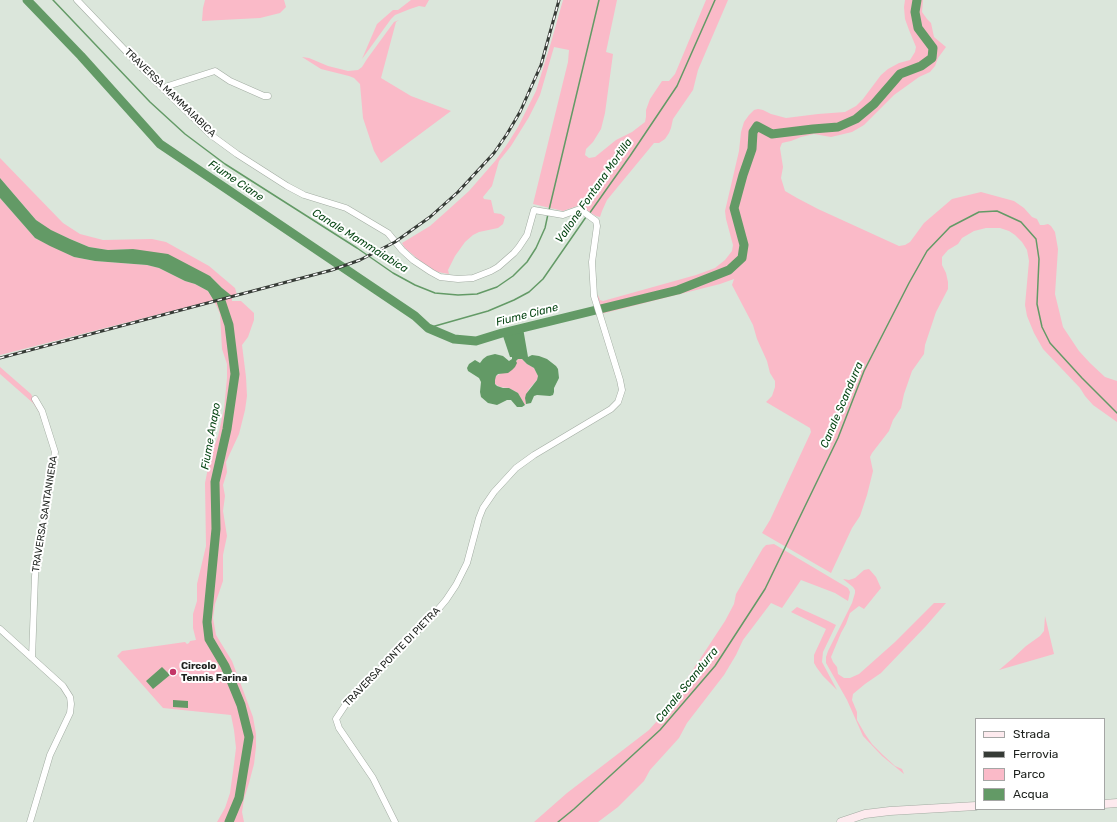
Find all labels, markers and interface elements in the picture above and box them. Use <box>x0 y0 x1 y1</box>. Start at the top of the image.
street label: TRAVERSA MAMMAIABICA <box>122 46 218 140</box>
water label: Vallone Fontana Mortilla <box>553 136 635 246</box>
water label: Fiume Ciane <box>206 158 266 204</box>
water label: Canale Mammaiabica <box>310 206 410 276</box>
water label: Fiume Ciane <box>495 301 559 329</box>
water label: Canale Scandurra <box>818 360 866 450</box>
water label: Fiume Anapo <box>199 402 223 470</box>
street label: TRAVERSA SANTANNERA <box>30 455 60 573</box>
street label: TRAVERSA PONTE DI PIETRA <box>341 605 443 709</box>
water label: Canale Scandurra <box>653 645 721 725</box>
place label: Circolo Tennis Farina <box>181 660 247 684</box>
marker: Circolo Tennis Farina <box>168 667 178 677</box>
legend <box>975 718 1105 810</box>
text: Strada <box>1013 727 1050 741</box>
text: Ferrovia <box>1013 747 1058 761</box>
text: Parco <box>1013 767 1045 781</box>
text: Acqua <box>1013 787 1049 801</box>

